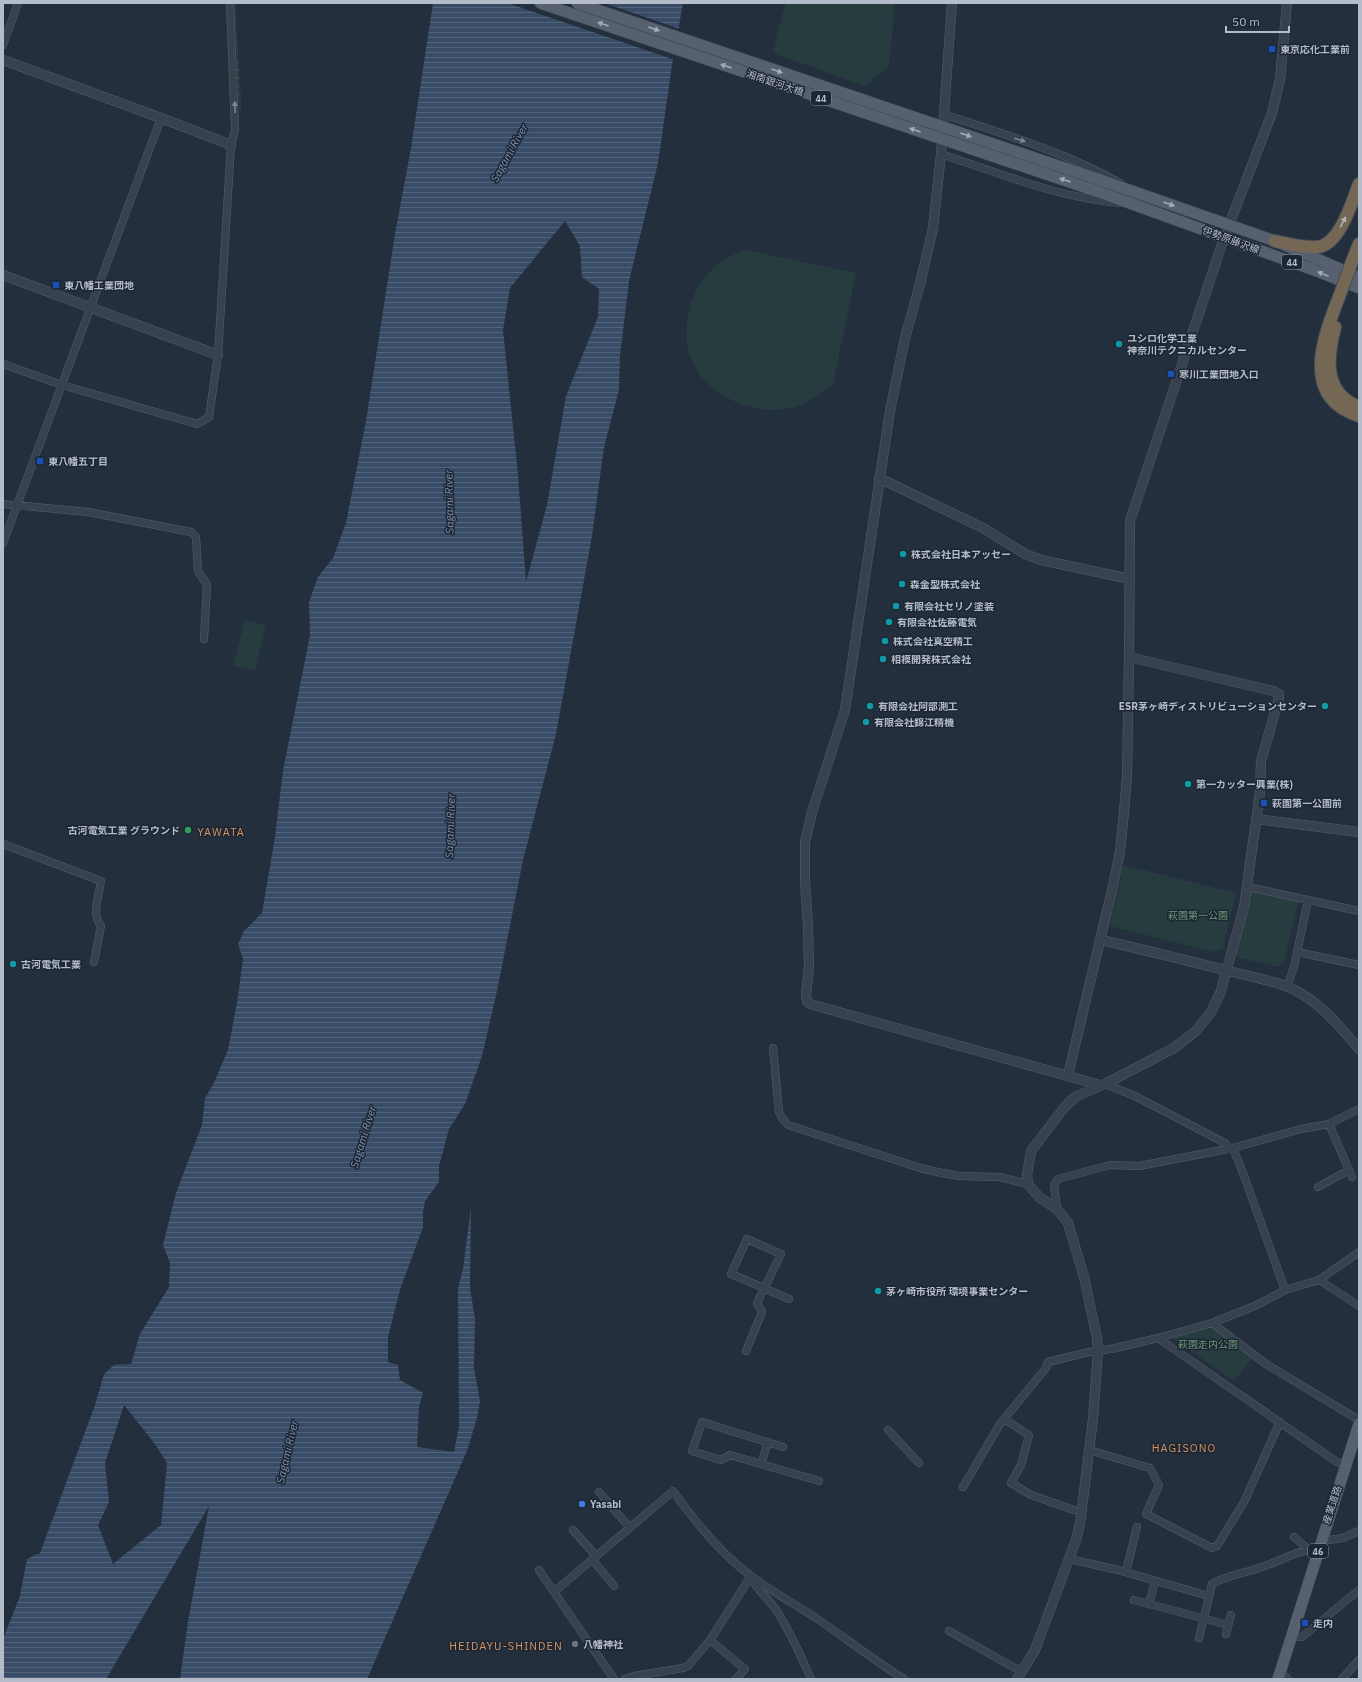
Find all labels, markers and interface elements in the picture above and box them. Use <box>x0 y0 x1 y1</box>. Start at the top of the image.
scale bar <box>1226 8 1289 34</box>
text: 50 m <box>1232 14 1260 29</box>
one-way arrow <box>596 21 608 27</box>
one-way arrow <box>648 26 660 32</box>
place label: 東京応化工業前 <box>1280 43 1350 56</box>
marker: 東京応化工業前 <box>1267 44 1277 54</box>
one-way arrow <box>719 63 731 69</box>
street label: 湘南銀河大橋 <box>745 67 805 99</box>
one-way arrow <box>771 68 783 74</box>
road number: 44 <box>811 91 831 105</box>
one-way arrow <box>231 101 238 113</box>
water label: Sagami River <box>487 121 531 184</box>
one-way arrow <box>909 127 921 133</box>
one-way arrow <box>961 132 973 138</box>
one-way arrow <box>1015 137 1027 143</box>
one-way arrow <box>1059 177 1071 183</box>
one-way arrow <box>1163 202 1175 208</box>
one-way arrow <box>1340 216 1347 227</box>
street label: 伊勢原藤沢線 <box>1201 224 1261 256</box>
road number: 44 <box>1282 255 1302 269</box>
one-way arrow <box>1316 270 1328 276</box>
place label: 東八幡工業団地 <box>64 279 134 292</box>
marker: 東八幡工業団地 <box>51 280 61 290</box>
place label: ユシロ化学工業 神奈川テクニカルセンター <box>1127 332 1247 357</box>
marker: ユシロ化学工業 神奈川テクニカルセンター <box>1114 339 1124 349</box>
place label: 寒川工業団地入口 <box>1179 368 1259 381</box>
marker: 寒川工業団地入口 <box>1166 369 1176 379</box>
place label: 東八幡五丁目 <box>48 455 108 468</box>
marker: 東八幡五丁目 <box>35 456 45 466</box>
water label: Sagami River <box>441 469 457 534</box>
place label: 株式会社日本アッセー <box>911 548 1011 561</box>
marker: 株式会社日本アッセー <box>898 549 908 559</box>
place label: 森金型株式会社 <box>910 578 981 591</box>
marker: 森金型株式会社 <box>897 579 907 589</box>
place label: 有限会社セリノ塗装 <box>904 600 994 613</box>
marker: 有限会社セリノ塗装 <box>891 601 901 611</box>
place label: 有限会社佐藤電気 <box>897 616 977 629</box>
marker: 有限会社佐藤電気 <box>884 617 894 627</box>
place label: 株式会社真空精工 <box>893 635 973 648</box>
marker: 株式会社真空精工 <box>880 636 890 646</box>
place label: 相模開発株式会社 <box>891 653 972 666</box>
marker: 相模開発株式会社 <box>878 654 888 664</box>
place label: 有限会社阿部測工 <box>878 700 958 713</box>
place label: ESR茅ヶ崎ディストリビューションセンター <box>1119 700 1317 713</box>
marker: 有限会社阿部測工 <box>865 701 875 711</box>
marker: ESR茅ヶ崎ディストリビューションセンター <box>1320 701 1330 711</box>
place label: 有限会社錦江精機 <box>874 716 954 729</box>
marker: 有限会社錦江精機 <box>861 717 871 727</box>
place label: 第一カッター興業(株) <box>1196 778 1293 791</box>
marker: 第一カッター興業(株) <box>1183 779 1193 789</box>
water label: Sagami River <box>442 793 458 858</box>
place label: 萩園第一公園前 <box>1272 797 1342 810</box>
marker: 萩園第一公園前 <box>1259 798 1269 808</box>
place label: 古河電気工業 グラウンド <box>68 824 180 837</box>
marker: 古河電気工業 グラウンド <box>183 825 193 835</box>
district label: YAWATA <box>197 825 245 839</box>
park label: 萩園第一公園 <box>1168 909 1228 922</box>
place label: 古河電気工業 <box>21 958 81 971</box>
marker: 古河電気工業 <box>8 959 18 969</box>
water label: Sagami River <box>347 1103 379 1170</box>
place label: 茅ヶ崎市役所 環境事業センター <box>886 1285 1028 1298</box>
marker: 茅ヶ崎市役所 環境事業センター <box>873 1286 883 1296</box>
park label: 萩園走内公園 <box>1178 1338 1238 1351</box>
water label: Sagami River <box>273 1418 301 1485</box>
district label: HAGISONO <box>1152 1441 1216 1455</box>
street label: 産業道路 <box>1320 1484 1344 1526</box>
place label: Yasabi <box>590 1498 621 1511</box>
marker: Yasabi <box>577 1499 587 1509</box>
road number: 46 <box>1308 1544 1328 1558</box>
place label: 走内 <box>1312 1617 1333 1630</box>
marker: 走内 <box>1300 1618 1310 1628</box>
place label: 八幡神社 <box>583 1638 624 1651</box>
district label: HEIDAYU-SHINDEN <box>449 1639 563 1653</box>
marker: 八幡神社 <box>570 1639 580 1649</box>

